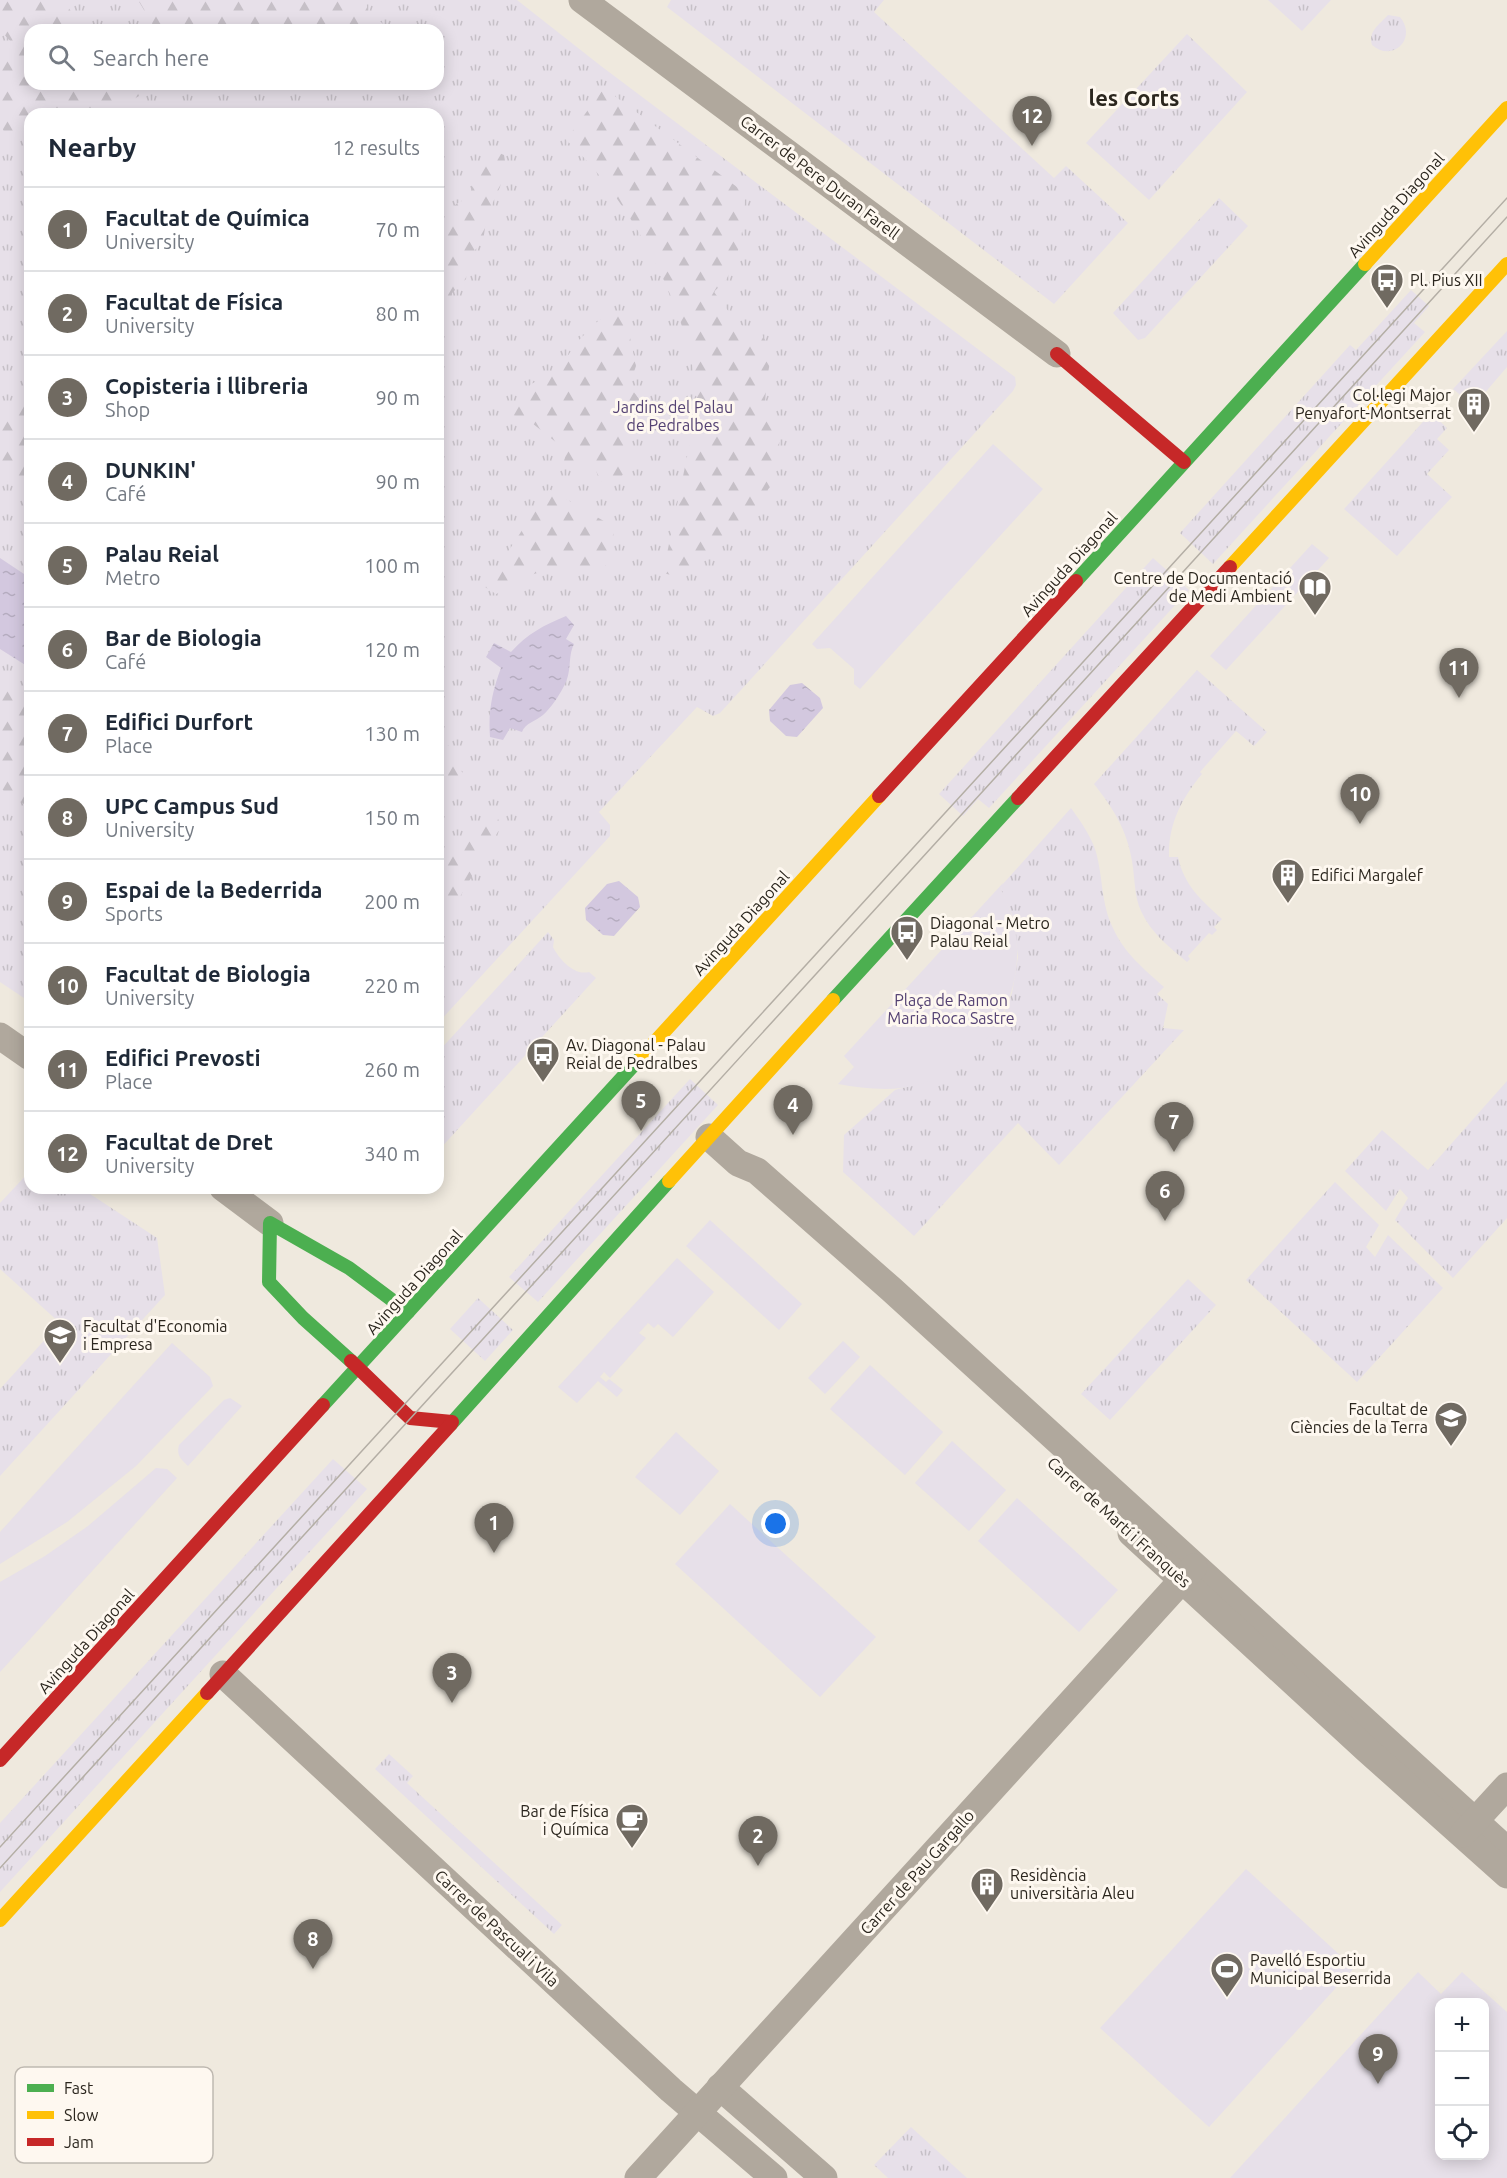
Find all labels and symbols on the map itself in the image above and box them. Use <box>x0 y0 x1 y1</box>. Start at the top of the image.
district label: les Corts <box>1089 85 1179 110</box>
pin: 12 <box>1012 96 1052 146</box>
street label: Carrer de Pere Duran Farell <box>737 111 903 243</box>
street label: Avinguda Diagonal <box>1344 149 1448 261</box>
bus stop icon: Pl. Pius XII <box>1369 262 1405 309</box>
place label: Pl. Pius XII <box>1410 271 1483 289</box>
place label: Col·legi Major Penyafort-Montserrat <box>1295 386 1452 422</box>
building icon: Col·legi Major Penyafort-Montserrat <box>1456 386 1492 433</box>
park label: Jardins del Palau de Pedralbes <box>613 398 733 434</box>
street label: Avinguda Diagonal <box>1017 508 1121 620</box>
place label: Centre de Documentació de Medi Ambient <box>1113 569 1293 605</box>
library icon: Centre de Documentació de Medi Ambient <box>1297 569 1333 616</box>
pin: 11 <box>1440 648 1478 698</box>
pin: 10 <box>1340 774 1380 824</box>
building icon: Edifici Margalef <box>1270 857 1306 904</box>
place label: Edifici Margalef <box>1311 866 1424 884</box>
street label: Avinguda Diagonal <box>689 867 793 979</box>
bus stop icon: Diagonal - Metro Palau Reial <box>889 914 925 961</box>
place label: Diagonal - Metro Palau Reial <box>930 914 1050 950</box>
park label: Plaça de Ramon Maria Roca Sastre <box>887 991 1015 1027</box>
bus stop icon: Av. Diagonal - Palau Reial de Pedralbes <box>525 1036 561 1083</box>
place label: Av. Diagonal - Palau Reial de Pedralbes <box>566 1036 706 1072</box>
pin: 5 <box>622 1082 660 1131</box>
pin: 4 <box>774 1086 812 1135</box>
pin: 7 <box>1154 1102 1194 1152</box>
pin: 6 <box>1146 1172 1184 1221</box>
street label: Avinguda Diagonal <box>362 1226 466 1338</box>
school or university icon: Facultat d'Economia i Empresa <box>42 1317 78 1364</box>
place label: Facultat d'Economia i Empresa <box>83 1317 228 1353</box>
place label: Facultat de Ciències de la Terra <box>1290 1400 1428 1436</box>
school or university icon: Facultat de Ciències de la Terra <box>1433 1400 1469 1447</box>
street label: Carrer de Martí i Franquès <box>1044 1453 1194 1591</box>
pin: 1 <box>474 1504 514 1553</box>
your location <box>761 1509 790 1538</box>
street label: Avinguda Diagonal <box>34 1585 138 1697</box>
pin: 3 <box>432 1654 472 1703</box>
place label: Bar de Física i Química <box>520 1802 609 1838</box>
cafe icon: Bar de Física i Química <box>614 1802 650 1849</box>
street label: Carrer de Pau Gargallo <box>856 1806 978 1938</box>
pin: 2 <box>738 1816 777 1866</box>
street label: Carrer de Pascual i Vila <box>431 1866 563 1990</box>
building icon: Residència universitària Aleu <box>969 1866 1005 1913</box>
place label: Residència universitària Aleu <box>1010 1866 1135 1902</box>
pin: 8 <box>294 1920 332 1969</box>
sports icon: Pavelló Esportiu Municipal Beserrida <box>1209 1951 1245 1998</box>
place label: Pavelló Esportiu Municipal Beserrida <box>1250 1951 1391 1987</box>
pin: 9 <box>1358 2034 1398 2084</box>
legend <box>15 2067 213 2163</box>
text: Fast <box>64 2079 94 2097</box>
text: Slow <box>64 2106 99 2124</box>
text: Jam <box>64 2133 94 2151</box>

